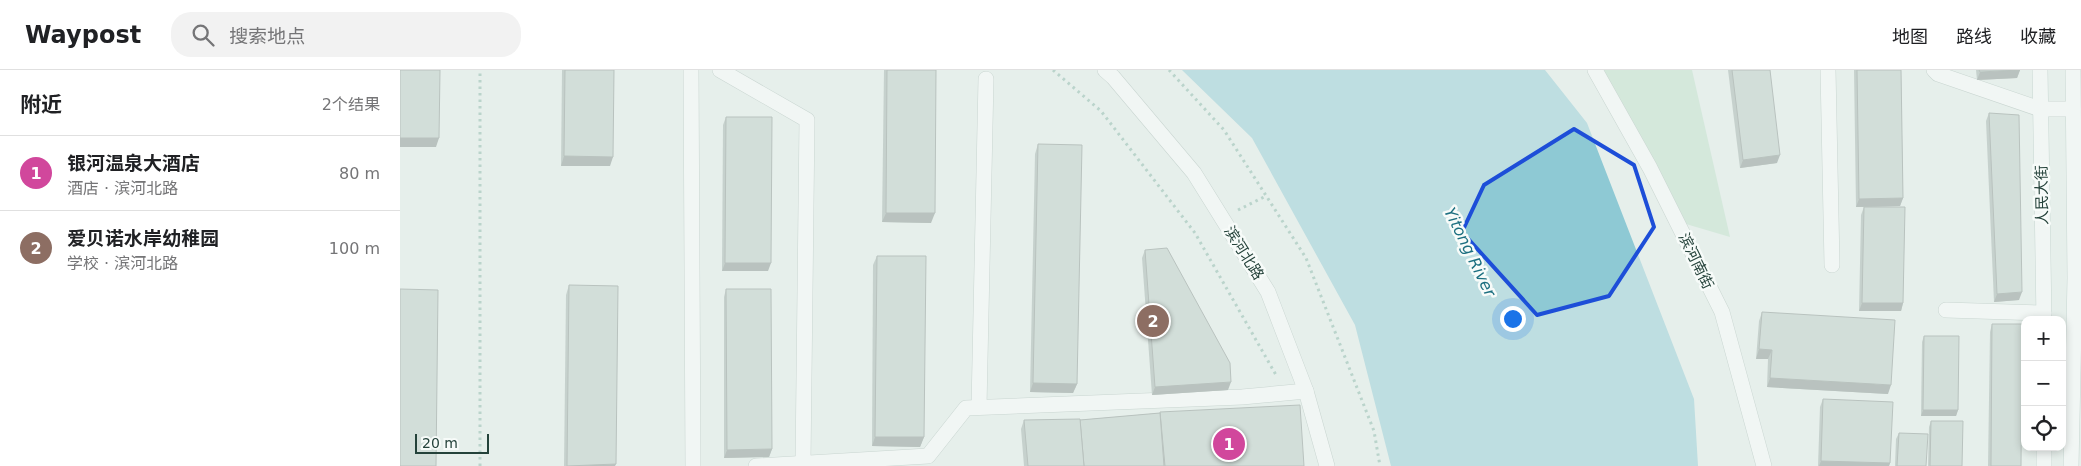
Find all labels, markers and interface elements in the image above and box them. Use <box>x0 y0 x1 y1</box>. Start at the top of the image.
search box <box>171 12 521 57</box>
text: Waypost <box>25 21 141 49</box>
icon: search <box>189 21 217 49</box>
text: 搜索地点 <box>229 25 305 47</box>
text: 地图 <box>1892 26 1928 47</box>
text: 路线 <box>1956 26 1992 47</box>
text: 收藏 <box>2020 26 2056 47</box>
text: 附近 <box>20 93 62 117</box>
text: 2个结果 <box>322 95 380 114</box>
text: 银河温泉大酒店 <box>67 152 200 174</box>
text: 1 <box>30 164 42 183</box>
text: 80 m <box>339 164 380 183</box>
street label: 人民大街 <box>2032 165 2052 225</box>
text: 酒店 · 滨河北路 <box>67 179 178 198</box>
water label: Yitong River <box>1440 204 1500 301</box>
street label: 滨河北路 <box>1220 223 1268 283</box>
text: 爱贝诺水岸幼稚园 <box>67 227 219 249</box>
street label: 滨河南街 <box>1675 230 1717 292</box>
text: 2 <box>30 239 42 258</box>
text: 100 m <box>329 239 380 258</box>
text: 学校 · 滨河北路 <box>67 254 178 273</box>
pin: 2 <box>1137 302 1169 340</box>
your location <box>1500 306 1526 332</box>
map controls <box>2021 316 2066 451</box>
button: + <box>2021 316 2066 361</box>
button: − <box>2021 361 2066 406</box>
button: locate <box>2021 406 2066 451</box>
pin: 1 <box>1213 425 1245 463</box>
scale bar <box>415 431 489 454</box>
text: 20 m <box>422 435 458 451</box>

